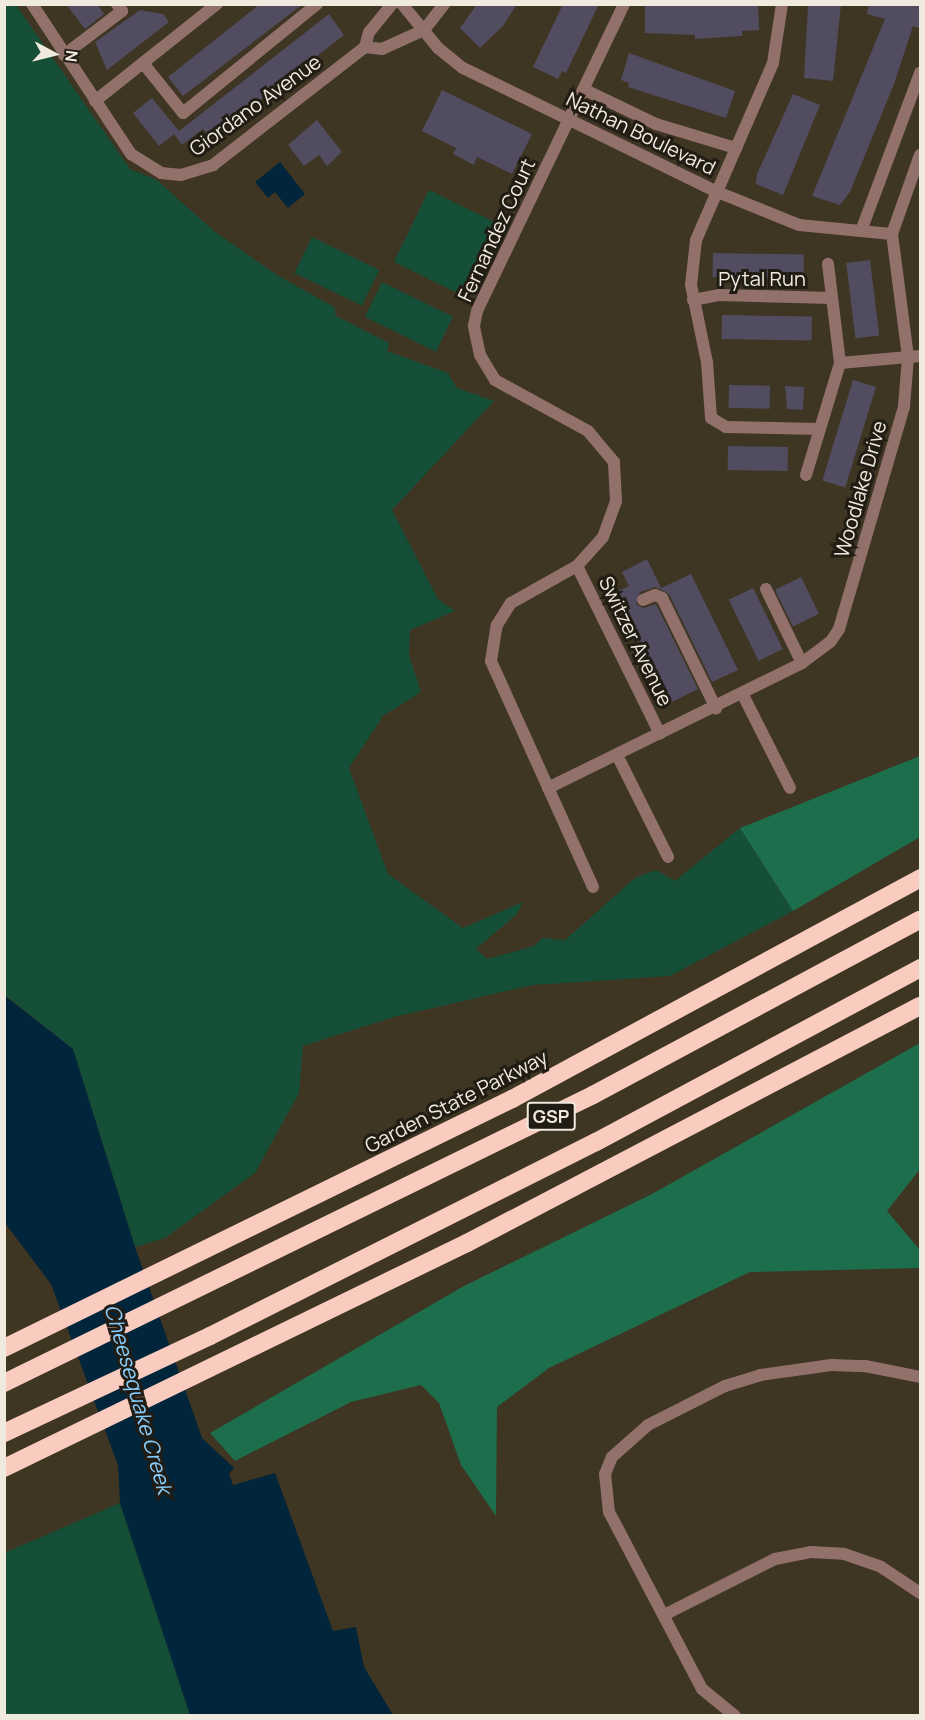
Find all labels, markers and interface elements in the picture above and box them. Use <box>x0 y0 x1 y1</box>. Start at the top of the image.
north arrow <box>24 24 84 84</box>
text: N <box>60 49 83 63</box>
street label: Giordano Avenue <box>185 49 325 161</box>
street label: Nathan Boulevard <box>562 86 720 180</box>
street label: Fernandez Court <box>452 155 540 305</box>
street label: Pytal Run <box>718 266 806 290</box>
street label: Woodlake Drive <box>829 418 891 560</box>
street label: Switzer Avenue <box>594 572 678 710</box>
street label: Garden State Parkway <box>361 1045 551 1157</box>
road number: GSP <box>526 1101 576 1131</box>
water label: Cheesequake Creek <box>100 1301 178 1497</box>

